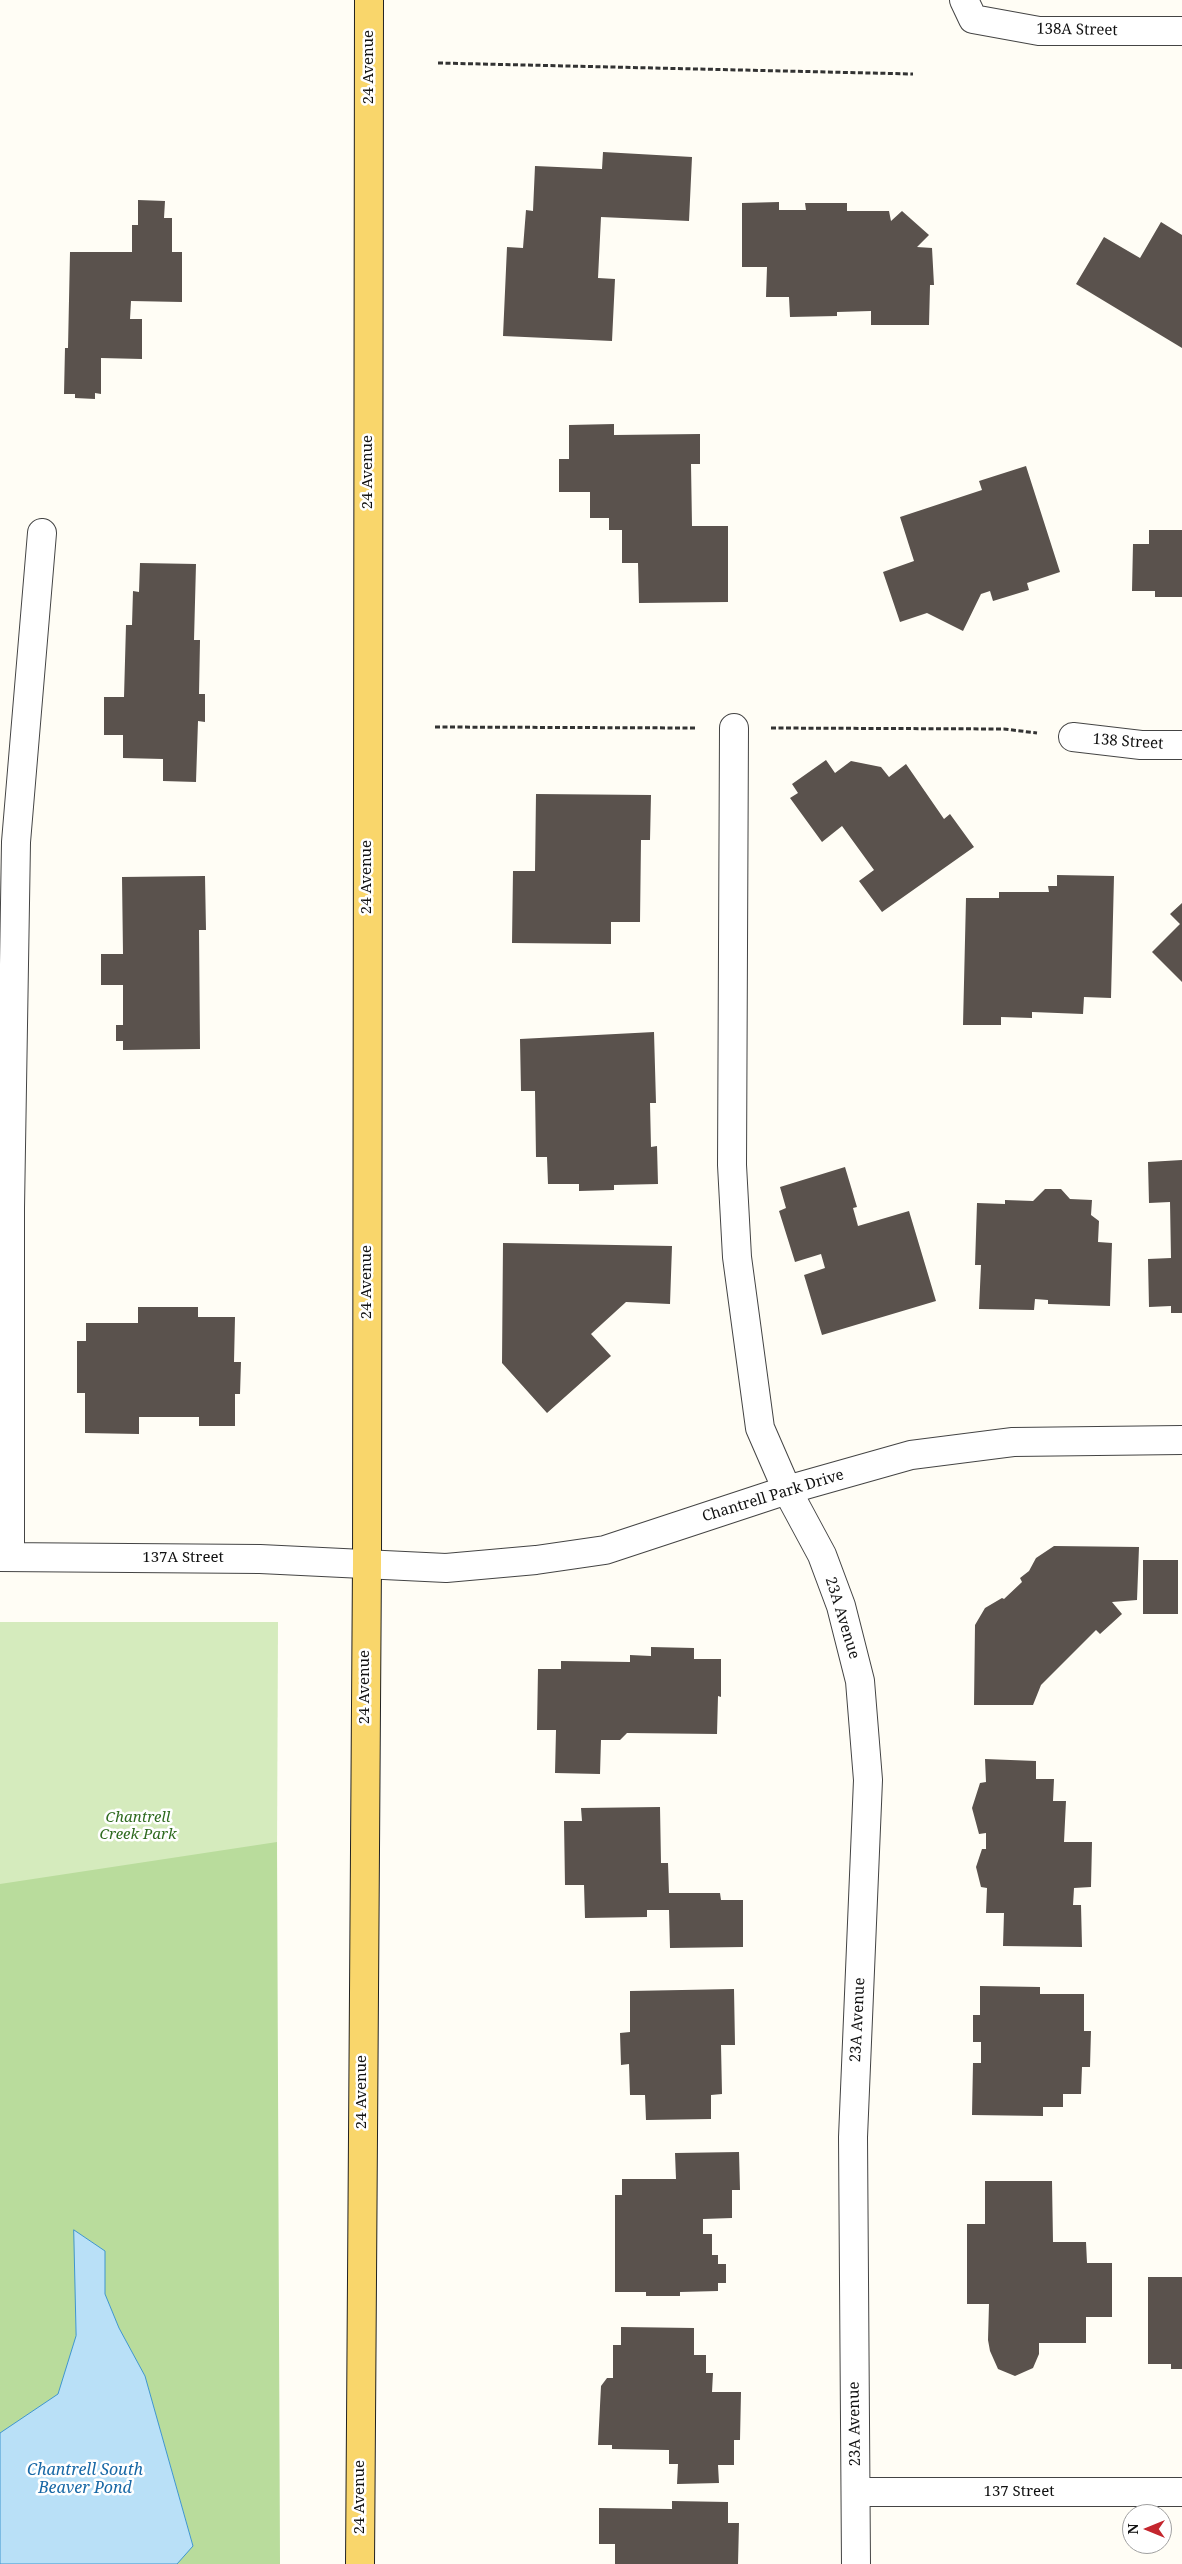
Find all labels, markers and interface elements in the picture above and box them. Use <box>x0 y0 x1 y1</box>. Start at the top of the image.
street label: 138A Street <box>1036 20 1118 40</box>
street label: 24 Avenue <box>360 30 378 104</box>
street label: 24 Avenue <box>359 435 377 509</box>
street label: 138 Street <box>1092 731 1164 753</box>
street label: 24 Avenue <box>358 840 376 914</box>
street label: 24 Avenue <box>358 1245 376 1319</box>
street label: Chantrell Park Drive <box>700 1466 846 1526</box>
street label: 137A Street <box>142 1549 224 1567</box>
street label: 23A Avenue <box>821 1575 863 1661</box>
street label: 24 Avenue <box>356 1650 374 1724</box>
park label: Chantrell Creek Park <box>100 1809 176 1844</box>
street label: 23A Avenue <box>847 1977 869 2063</box>
street label: 24 Avenue <box>353 2055 371 2129</box>
street label: 23A Avenue <box>845 2381 865 2467</box>
water label: Chantrell South Beaver Pond <box>27 2460 143 2498</box>
street label: 24 Avenue <box>351 2460 369 2534</box>
street label: 137 Street <box>984 2483 1054 2501</box>
north arrow <box>1122 2504 1172 2554</box>
text: N <box>1123 2523 1142 2535</box>

